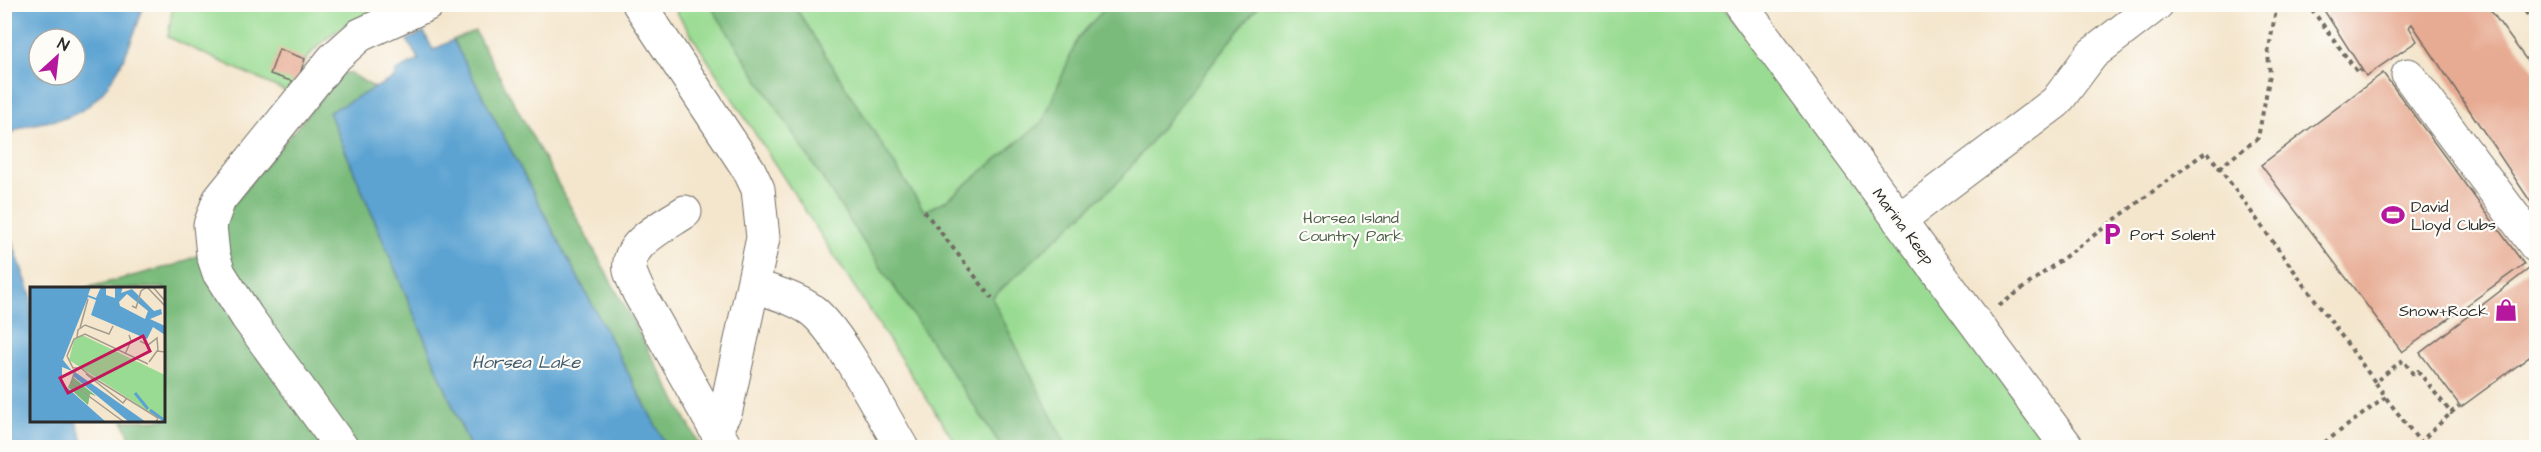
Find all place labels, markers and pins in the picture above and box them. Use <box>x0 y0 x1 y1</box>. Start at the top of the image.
place label: David Lloyd Clubs <box>2411 196 2496 237</box>
sports icon: David Lloyd Clubs <box>2380 202 2406 228</box>
parking icon: Port Solent <box>2099 221 2125 247</box>
place label: Port Solent <box>2130 224 2216 246</box>
shop icon: Snow+Rock <box>2493 297 2519 323</box>
place label: Snow+Rock <box>2399 300 2488 322</box>

